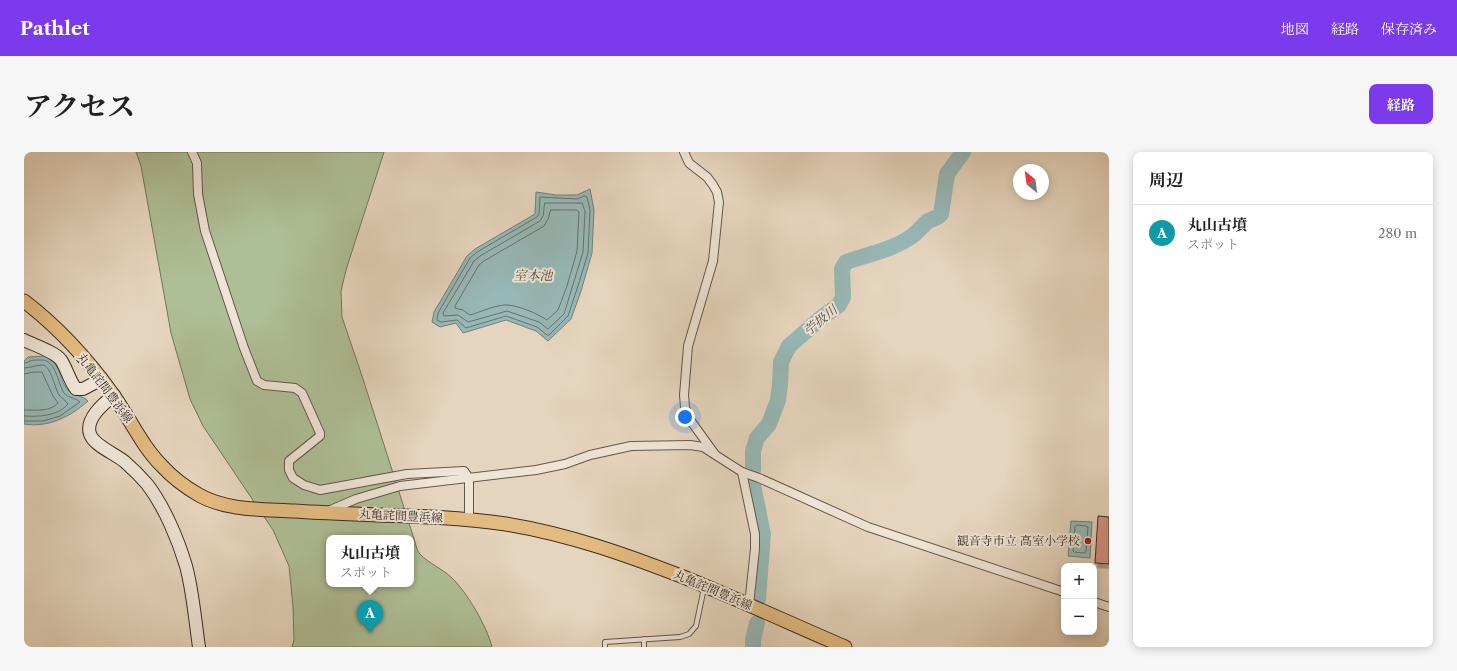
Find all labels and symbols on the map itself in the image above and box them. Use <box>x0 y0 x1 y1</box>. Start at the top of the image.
north arrow <box>1013 164 1049 200</box>
water label: 室本池 <box>513 267 554 283</box>
water label: 苧扱川 <box>800 300 842 339</box>
street label: 丸亀詫間豊浜線 <box>74 350 137 426</box>
your location <box>675 407 695 427</box>
street label: 丸亀詫間豊浜線 <box>359 506 443 525</box>
place label: 観音寺市立 高室小学校 <box>957 533 1080 548</box>
marker: 観音寺市立 高室小学校 <box>1083 536 1093 546</box>
street label: 丸亀詫間豊浜線 <box>672 566 755 613</box>
pin: A <box>357 600 383 633</box>

